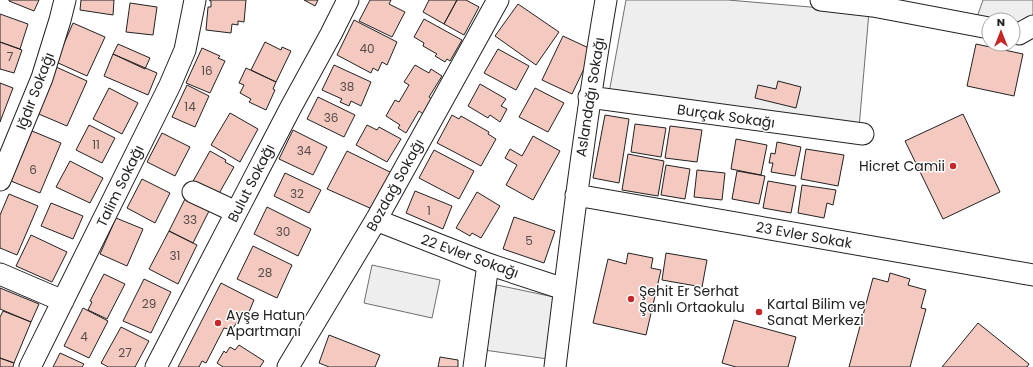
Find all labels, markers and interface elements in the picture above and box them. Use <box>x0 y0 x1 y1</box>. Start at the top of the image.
north arrow <box>981 12 1021 52</box>
text: N <box>997 14 1005 30</box>
street label: Aslandağı Sokağı <box>571 36 609 158</box>
house number: 40 <box>359 40 375 57</box>
house number: 7 <box>7 48 14 65</box>
street label: Iğdır Sokağı <box>11 49 59 133</box>
house number: 16 <box>201 62 213 79</box>
house number: 38 <box>340 78 354 95</box>
house number: 14 <box>184 98 196 115</box>
street label: Burçak Sokağı <box>676 99 776 133</box>
house number: 36 <box>324 109 338 126</box>
street label: Bozdağ Sokağı <box>361 135 429 235</box>
house number: 11 <box>92 136 100 153</box>
street label: Bulut Sokağı <box>223 140 279 226</box>
street label: Talim Sokağı <box>92 142 148 230</box>
house number: 34 <box>297 142 312 159</box>
place label: Hicret Camii <box>859 156 945 176</box>
house number: 6 <box>29 161 37 178</box>
marker: Hicret Camii <box>948 161 958 171</box>
house number: 32 <box>290 185 304 202</box>
house number: 1 <box>427 202 431 219</box>
house number: 33 <box>183 211 197 228</box>
street label: 23 Evler Sokak <box>754 217 854 253</box>
house number: 30 <box>276 223 290 240</box>
street label: 22 Evler Sokağı <box>418 229 522 283</box>
house number: 5 <box>525 232 533 249</box>
house number: 31 <box>170 247 180 264</box>
house number: 28 <box>258 264 272 281</box>
place label: Şehit Er Serhat Şanlı Ortaokulu <box>639 281 745 317</box>
marker: Şehit Er Serhat Şanlı Ortaokulu <box>626 294 636 304</box>
place label: Kartal Bilim ve Sanat Merkezi <box>767 294 866 330</box>
house number: 29 <box>142 295 156 312</box>
place label: Ayşe Hatun Apartmanı <box>226 305 305 341</box>
marker: Kartal Bilim ve Sanat Merkezi <box>754 307 764 317</box>
marker: Ayşe Hatun Apartmanı <box>213 318 223 328</box>
house number: 4 <box>80 328 88 345</box>
house number: 27 <box>118 344 132 361</box>

